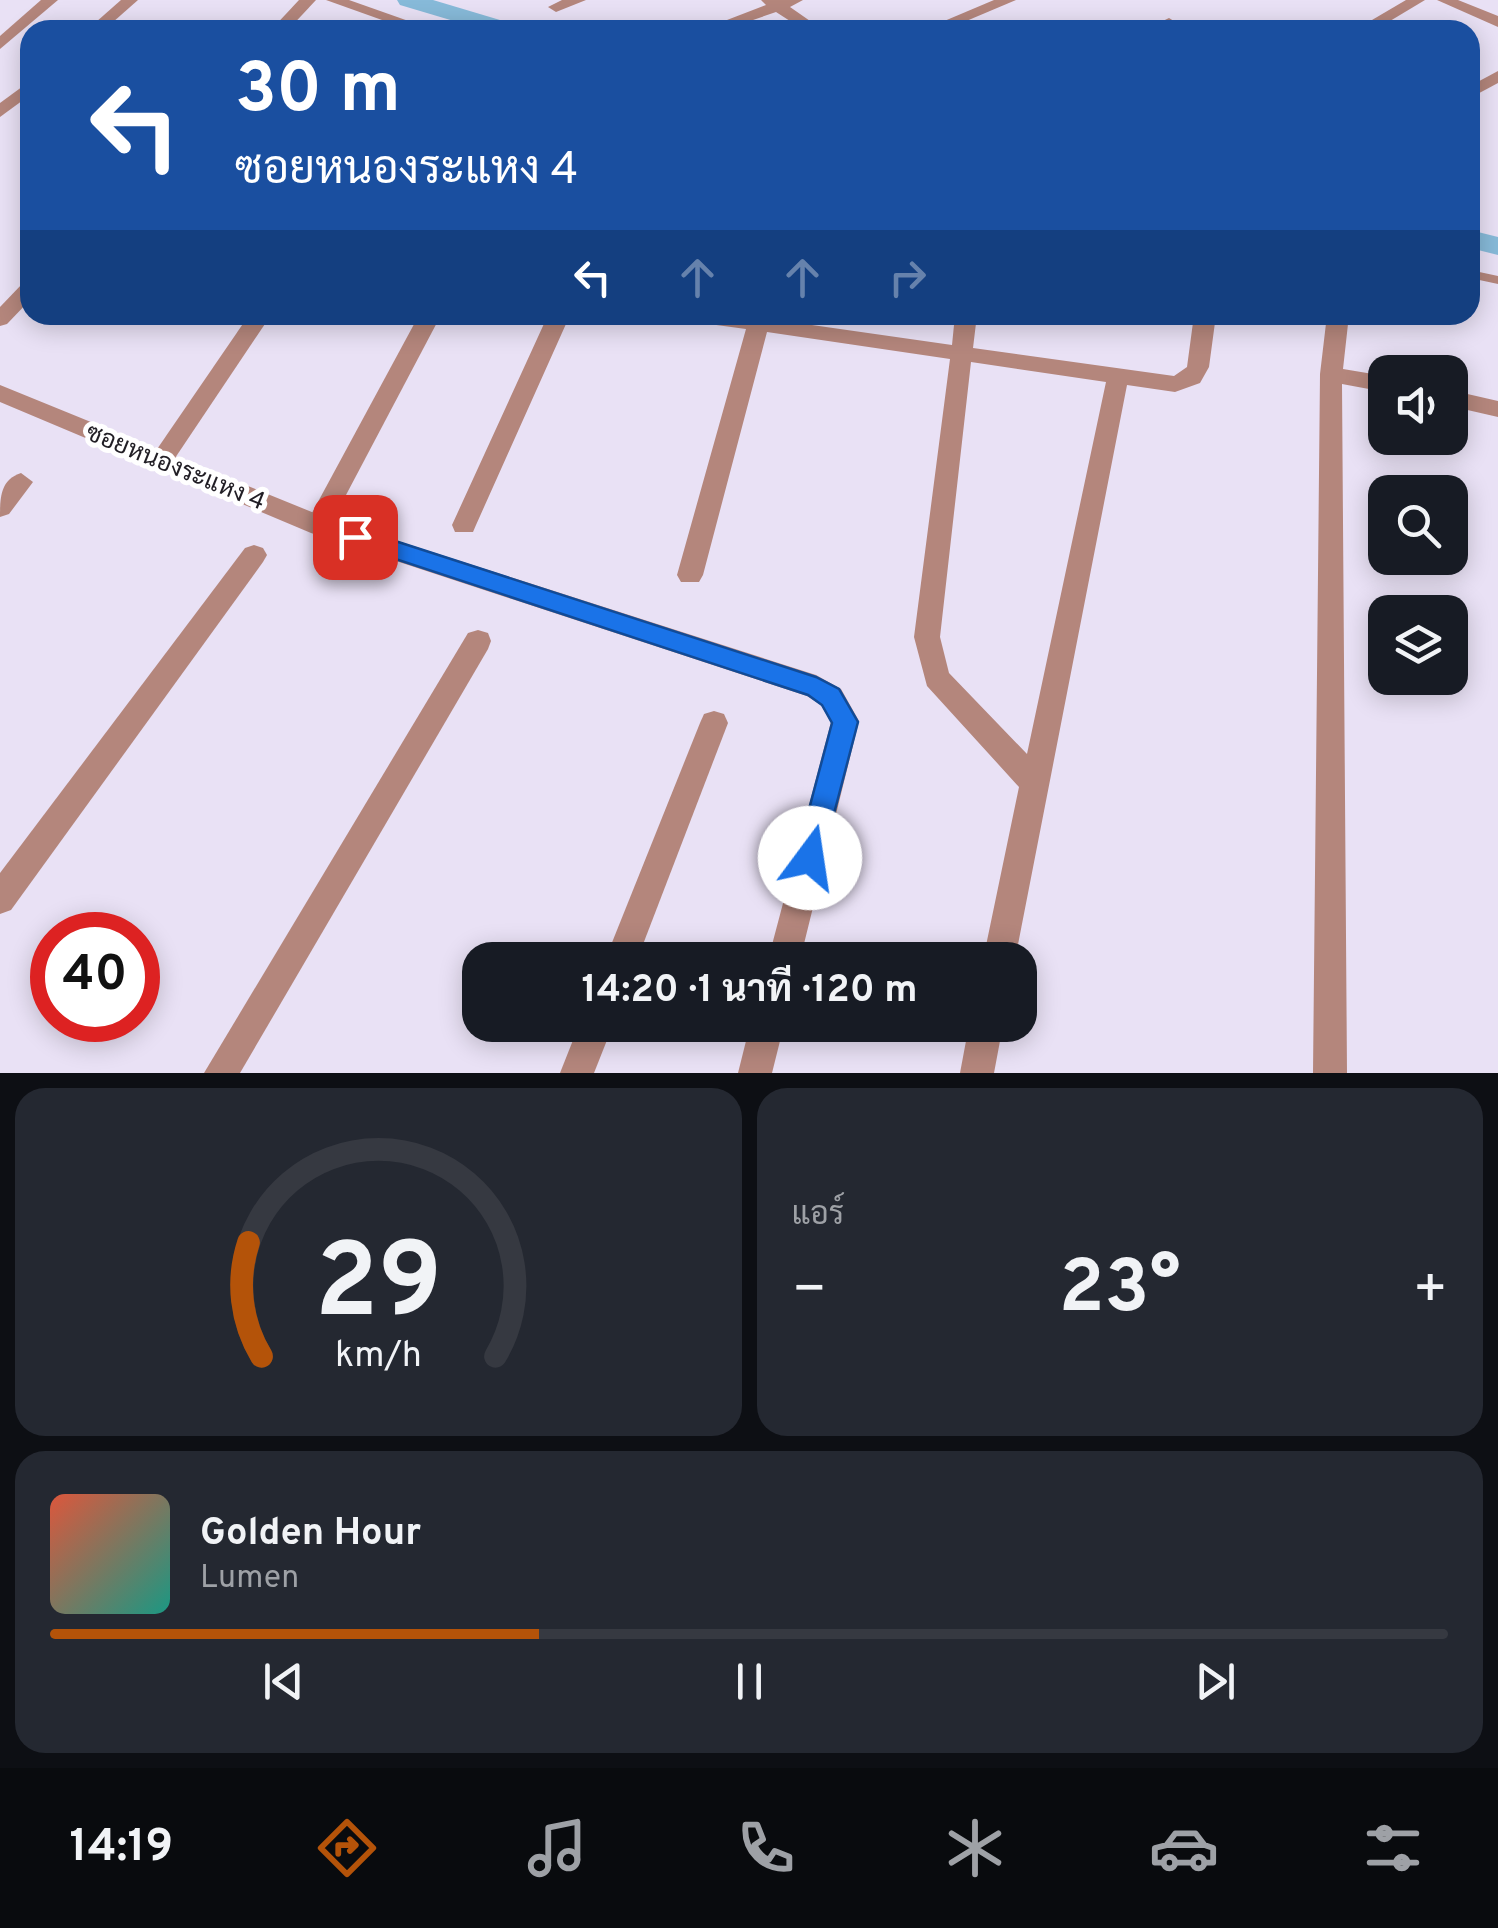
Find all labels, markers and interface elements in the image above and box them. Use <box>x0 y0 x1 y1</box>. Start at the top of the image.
text: 30 m <box>235 48 401 137</box>
icon: left <box>70 60 200 190</box>
text: ซอยหนองระแหง 4 <box>235 143 578 200</box>
icon: left <box>565 250 620 305</box>
icon: ahead <box>670 250 725 305</box>
icon: ahead <box>775 250 830 305</box>
icon: right <box>880 250 935 305</box>
map controls <box>1368 355 1468 695</box>
button: sound <box>1368 355 1468 455</box>
street label: ซอยหนองระแหง 4 <box>80 418 269 519</box>
button: search <box>1368 475 1468 575</box>
pin <box>313 495 398 580</box>
icon: arrive <box>328 510 383 565</box>
button: layers <box>1368 595 1468 695</box>
position arrow <box>758 806 862 910</box>
speed limit sign: 40 <box>30 912 160 1042</box>
text: 14:20 · 1 นาที · 120 m <box>582 967 917 1016</box>
text: แอร์ <box>792 1196 844 1236</box>
text: 29 <box>314 1222 442 1354</box>
text: 23° <box>1059 1244 1181 1339</box>
text: − <box>792 1257 827 1327</box>
text: + <box>1413 1257 1448 1327</box>
text: km/h <box>335 1334 422 1380</box>
text: Golden Hour <box>200 1510 421 1559</box>
text: Lumen <box>200 1559 299 1599</box>
icon: previous <box>256 1654 311 1709</box>
icon: pause <box>722 1654 777 1709</box>
icon: next <box>1188 1654 1243 1709</box>
icon: directions <box>312 1813 382 1883</box>
icon: music <box>522 1813 592 1883</box>
icon: phone <box>731 1813 801 1883</box>
icon: climate <box>940 1813 1010 1883</box>
icon: car <box>1149 1813 1219 1883</box>
icon: filters <box>1358 1813 1428 1883</box>
text: 14:19 <box>70 1820 173 1877</box>

